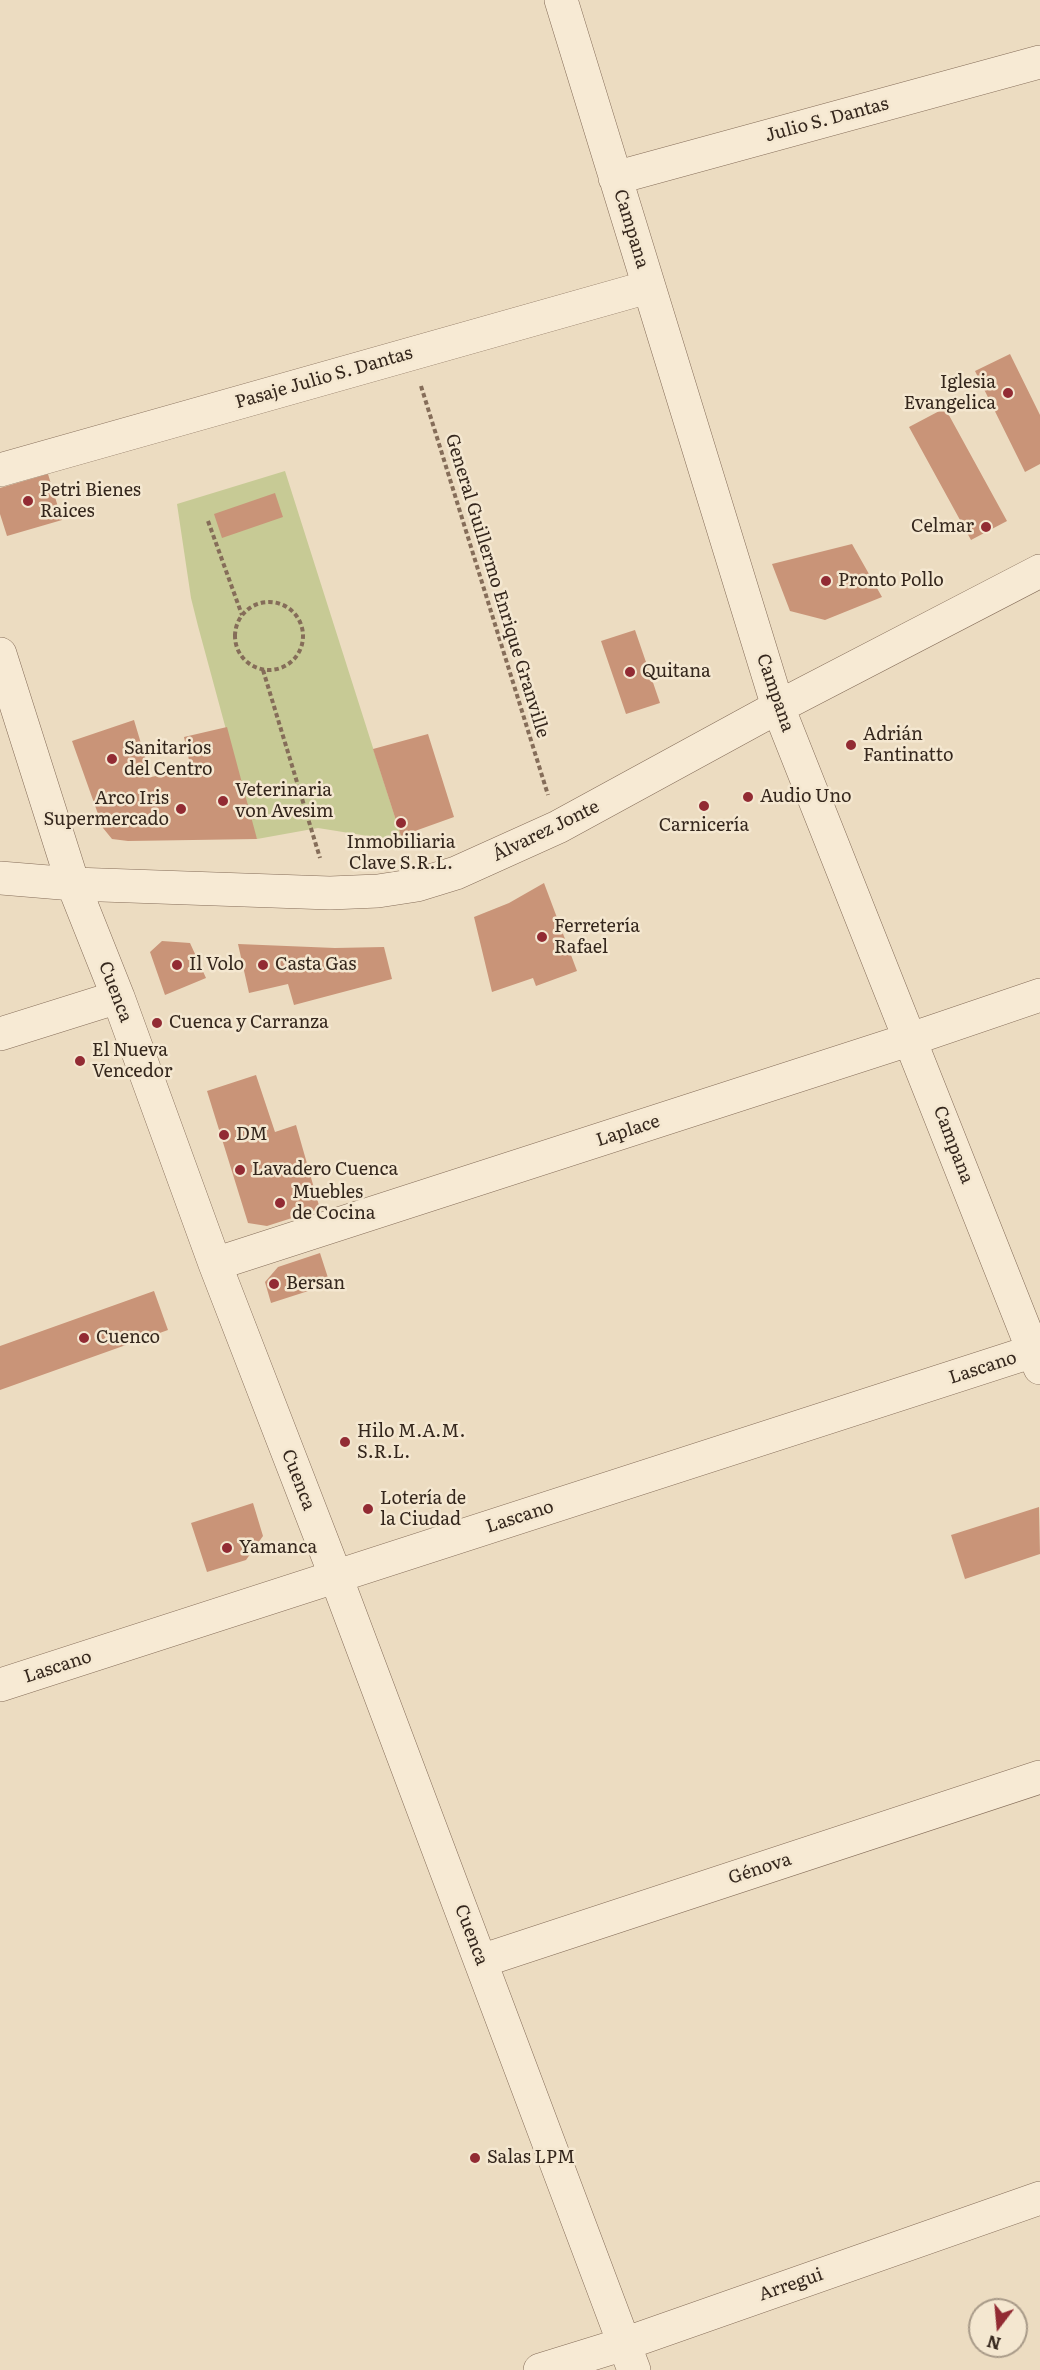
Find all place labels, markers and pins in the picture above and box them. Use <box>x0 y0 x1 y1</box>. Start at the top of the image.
place label: Iglesia Evangelica <box>904 372 996 415</box>
marker: Iglesia Evangelica <box>1001 386 1015 400</box>
place label: Petri Bienes Raices <box>40 480 141 522</box>
marker: Petri Bienes Raices <box>21 494 35 508</box>
place label: Celmar <box>911 516 974 538</box>
marker: Celmar <box>979 520 993 534</box>
place label: Pronto Pollo <box>838 570 944 592</box>
marker: Pronto Pollo <box>819 574 833 588</box>
place label: Quitana <box>642 661 711 683</box>
marker: Quitana <box>623 665 637 679</box>
place label: Adrián Fantinatto <box>863 724 954 766</box>
place label: Sanitarios del Centro <box>124 738 212 780</box>
marker: Adrián Fantinatto <box>844 738 858 752</box>
marker: Sanitarios del Centro <box>105 752 119 766</box>
place label: Veterinaria von Avesim <box>235 780 334 822</box>
place label: Audio Uno <box>760 786 852 808</box>
place label: Arco Iris Supermercado <box>43 788 169 830</box>
marker: Audio Uno <box>741 790 755 804</box>
marker: Veterinaria von Avesim <box>216 794 230 808</box>
marker: Carnicería <box>697 799 711 813</box>
marker: Arco Iris Supermercado <box>174 802 188 816</box>
place label: Carnicería <box>659 815 749 837</box>
marker: Inmobiliaria Clave S.R.L. <box>394 816 408 830</box>
place label: Inmobiliaria Clave S.R.L. <box>346 832 456 874</box>
place label: Ferretería Rafael <box>554 916 640 958</box>
marker: Ferretería Rafael <box>535 930 549 944</box>
place label: Il Volo <box>189 954 244 976</box>
place label: Casta Gas <box>275 954 356 976</box>
marker: Il Volo <box>170 958 184 972</box>
marker: Casta Gas <box>256 958 270 972</box>
place label: Cuenca y Carranza <box>169 1012 329 1034</box>
marker: Cuenca y Carranza <box>150 1016 164 1030</box>
place label: El Nueva Vencedor <box>92 1040 172 1082</box>
marker: El Nueva Vencedor <box>73 1054 87 1068</box>
place label: DM <box>236 1124 267 1146</box>
marker: DM <box>217 1128 231 1142</box>
place label: Lavadero Cuenca <box>252 1159 398 1181</box>
marker: Lavadero Cuenca <box>233 1163 247 1177</box>
place label: Muebles de Cocina <box>292 1182 376 1224</box>
marker: Muebles de Cocina <box>273 1196 287 1210</box>
place label: Bersan <box>286 1273 345 1295</box>
marker: Bersan <box>267 1277 281 1291</box>
place label: Cuenco <box>96 1327 160 1349</box>
marker: Cuenco <box>77 1331 91 1345</box>
place label: Hilo M.A.M. S.R.L. <box>357 1421 465 1464</box>
marker: Hilo M.A.M. S.R.L. <box>338 1435 352 1449</box>
place label: Lotería de la Ciudad <box>380 1488 466 1530</box>
marker: Lotería de la Ciudad <box>361 1502 375 1516</box>
place label: Yamanca <box>239 1537 317 1559</box>
marker: Yamanca <box>220 1541 234 1555</box>
place label: Salas LPM <box>487 2147 575 2169</box>
marker: Salas LPM <box>468 2151 482 2165</box>

